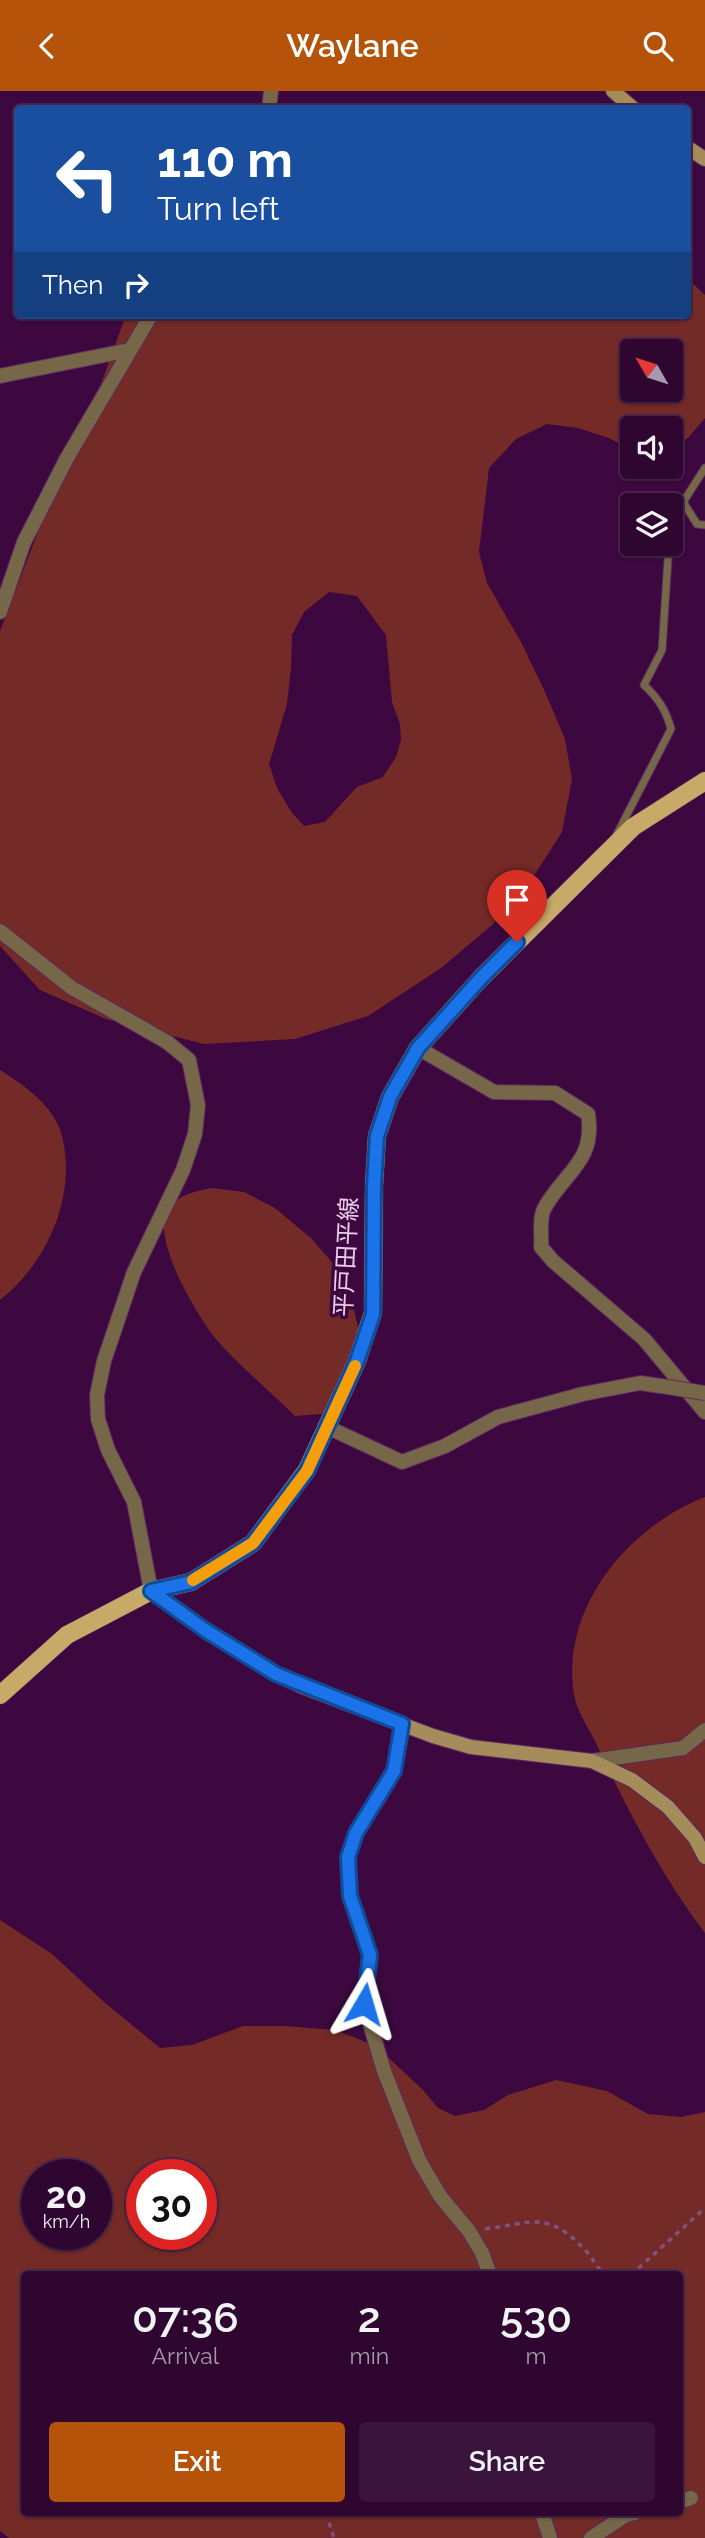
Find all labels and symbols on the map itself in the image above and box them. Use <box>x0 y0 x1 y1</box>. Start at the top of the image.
north arrow <box>620 339 682 403</box>
pin <box>487 870 547 942</box>
street label: 平戸田平線 <box>328 1196 364 1318</box>
position arrow <box>327 1967 401 2041</box>
speed limit sign: 30 <box>126 2159 217 2250</box>

